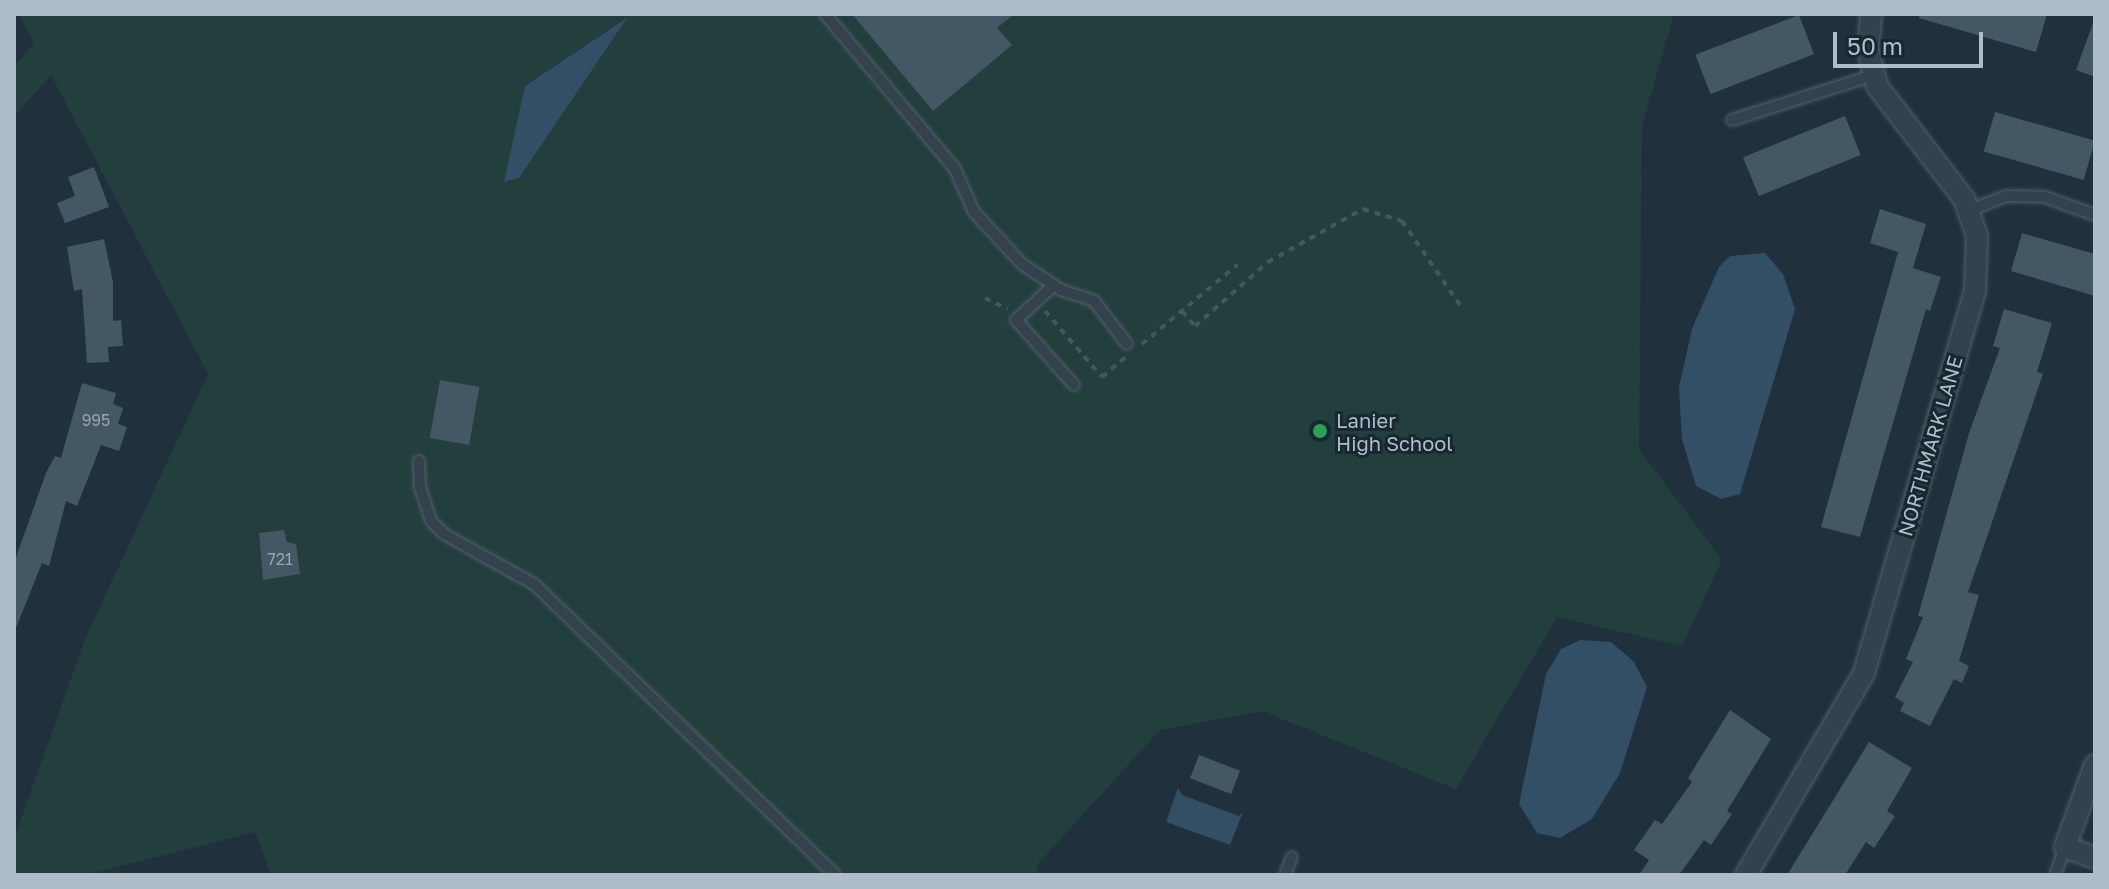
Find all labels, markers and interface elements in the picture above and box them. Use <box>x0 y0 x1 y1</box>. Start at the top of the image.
scale bar <box>1837 16 1987 66</box>
text: 50 m <box>1847 31 1903 60</box>
street label: NORTHMARK LANE <box>1893 353 1967 539</box>
place label: Lanier High School <box>1336 408 1453 455</box>
house number: 995 <box>82 410 110 430</box>
marker: Lanier High School <box>1311 422 1329 440</box>
house number: 721 <box>267 549 293 569</box>

